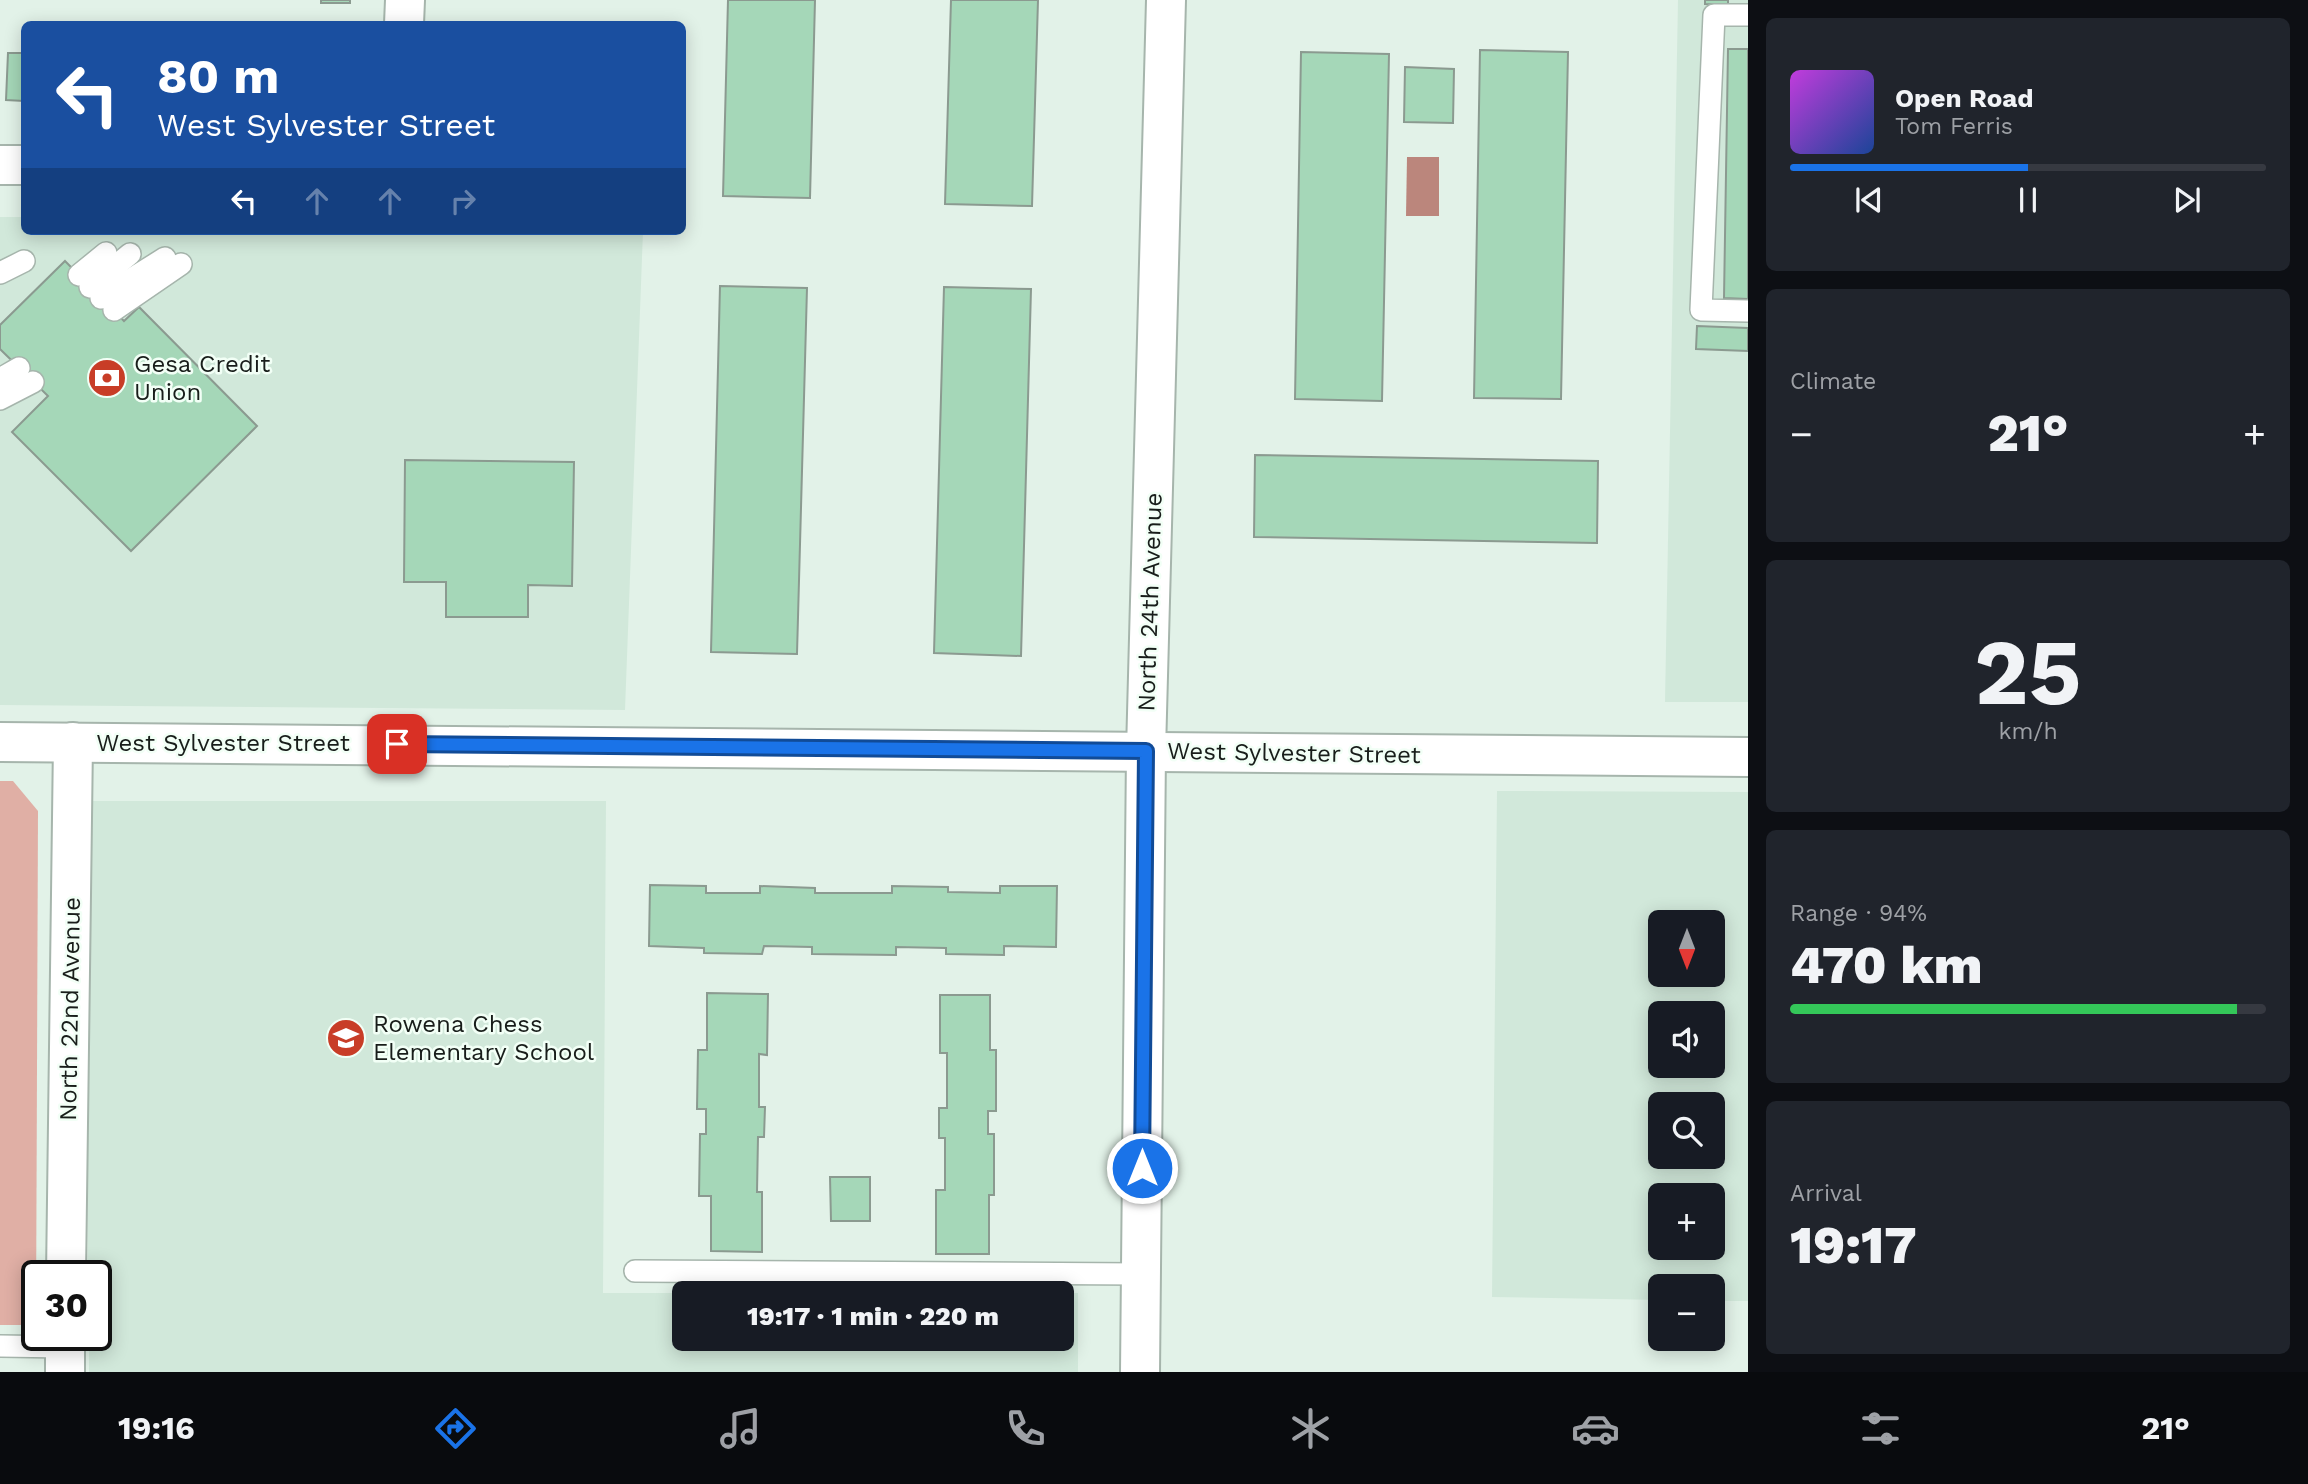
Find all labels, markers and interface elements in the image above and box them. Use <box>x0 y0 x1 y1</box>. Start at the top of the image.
text: 80 m <box>157 47 279 105</box>
icon: left <box>42 49 133 140</box>
text: Open Road <box>1895 83 2033 113</box>
text: West Sylvester Street <box>157 106 495 144</box>
text: Tom Ferris <box>1895 113 2013 140</box>
icon: previous <box>1850 181 1888 219</box>
icon: pause <box>2009 181 2047 219</box>
icon: next <box>2168 181 2206 219</box>
icon: left <box>225 182 263 220</box>
icon: ahead <box>298 182 336 220</box>
icon: ahead <box>371 182 409 220</box>
icon: right <box>444 182 482 220</box>
place label: Gesa Credit Union <box>134 350 270 406</box>
bank icon: Gesa Credit Union <box>86 357 128 399</box>
text: Climate <box>1790 368 1876 395</box>
text: 21° <box>1988 403 2068 464</box>
text: − <box>1790 412 1813 456</box>
text: + <box>2243 412 2266 456</box>
street label: North 24th Avenue <box>1132 492 1168 712</box>
text: 25 <box>1974 619 2082 726</box>
pin <box>367 714 427 774</box>
text: km/h <box>1998 718 2058 745</box>
icon: arrive <box>378 725 416 763</box>
street label: West Sylvester Street <box>96 729 350 757</box>
street label: West Sylvester Street <box>1167 737 1421 769</box>
street label: North 22nd Avenue <box>54 897 86 1121</box>
text: Range · 94% <box>1790 900 1927 927</box>
north arrow <box>1648 910 1726 987</box>
map controls <box>1648 910 1725 1351</box>
text: 470 km <box>1790 935 1983 996</box>
button: sound <box>1648 1001 1725 1078</box>
place label: Rowena Chess Elementary School <box>373 1010 595 1066</box>
school or university icon: Rowena Chess Elementary School <box>325 1017 367 1059</box>
button: search <box>1648 1092 1725 1169</box>
position arrow <box>1105 1131 1179 1205</box>
text: Arrival <box>1790 1180 1862 1207</box>
button: + <box>1648 1183 1725 1260</box>
text: 19:17 <box>1790 1215 1917 1276</box>
speed limit sign: 30 <box>21 1260 112 1351</box>
button: − <box>1648 1274 1725 1351</box>
text: 19:17 · 1 min · 220 m <box>747 1301 999 1331</box>
icon: directions <box>431 1404 480 1453</box>
icon: music <box>716 1404 765 1453</box>
icon: phone <box>1001 1404 1050 1453</box>
icon: climate <box>1286 1404 1335 1453</box>
icon: car <box>1571 1404 1620 1453</box>
icon: filters <box>1856 1404 1905 1453</box>
text: 19:16 <box>118 1409 195 1447</box>
text: 21° <box>2141 1409 2190 1447</box>

